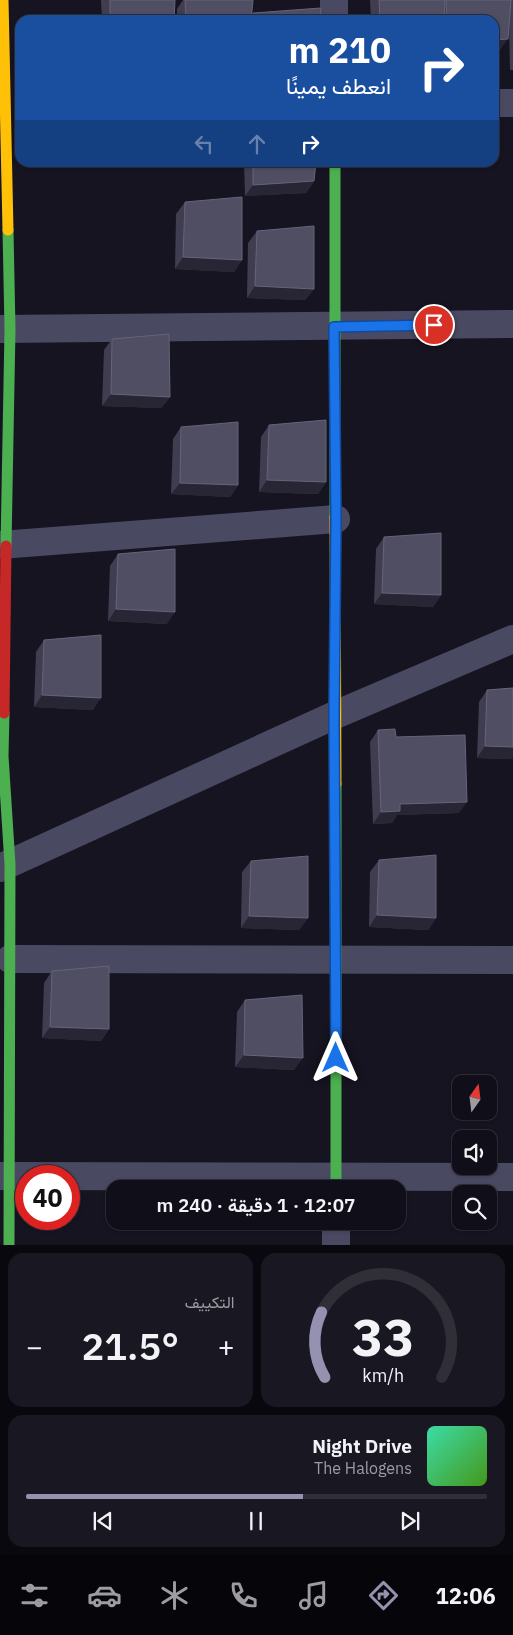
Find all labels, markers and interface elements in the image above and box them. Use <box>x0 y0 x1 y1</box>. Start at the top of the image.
text: 210 m <box>288 27 391 73</box>
icon: right <box>409 35 474 100</box>
text: انعطف يمينًا <box>286 71 391 100</box>
icon: left <box>190 130 218 158</box>
icon: ahead <box>243 130 271 158</box>
icon: right <box>296 130 324 158</box>
pin <box>413 304 455 346</box>
icon: arrive <box>420 311 448 339</box>
position arrow <box>309 1031 361 1083</box>
north arrow <box>452 1075 498 1120</box>
map controls <box>452 1075 497 1230</box>
button: sound <box>452 1130 497 1175</box>
speed limit sign: 40 <box>15 1165 80 1230</box>
button: search <box>452 1185 497 1230</box>
text: 12:07 · 1 دقيقة · 240 m <box>157 1193 355 1217</box>
text: التكييف <box>185 1292 235 1312</box>
text: 33 <box>352 1303 414 1370</box>
text: 21.5° <box>81 1321 179 1370</box>
text: − <box>26 1328 43 1365</box>
text: + <box>218 1328 235 1365</box>
text: km/h <box>362 1364 404 1387</box>
text: Night Drive <box>312 1434 412 1458</box>
text: The Halogens <box>314 1458 412 1478</box>
icon: previous <box>89 1507 117 1535</box>
icon: pause <box>242 1507 270 1535</box>
icon: next <box>396 1507 424 1535</box>
icon: filters <box>17 1578 52 1613</box>
icon: car <box>87 1578 122 1613</box>
icon: climate <box>157 1578 192 1613</box>
icon: phone <box>226 1578 261 1613</box>
icon: music <box>296 1578 331 1613</box>
icon: directions <box>366 1578 401 1613</box>
text: 12:06 <box>436 1581 496 1610</box>

